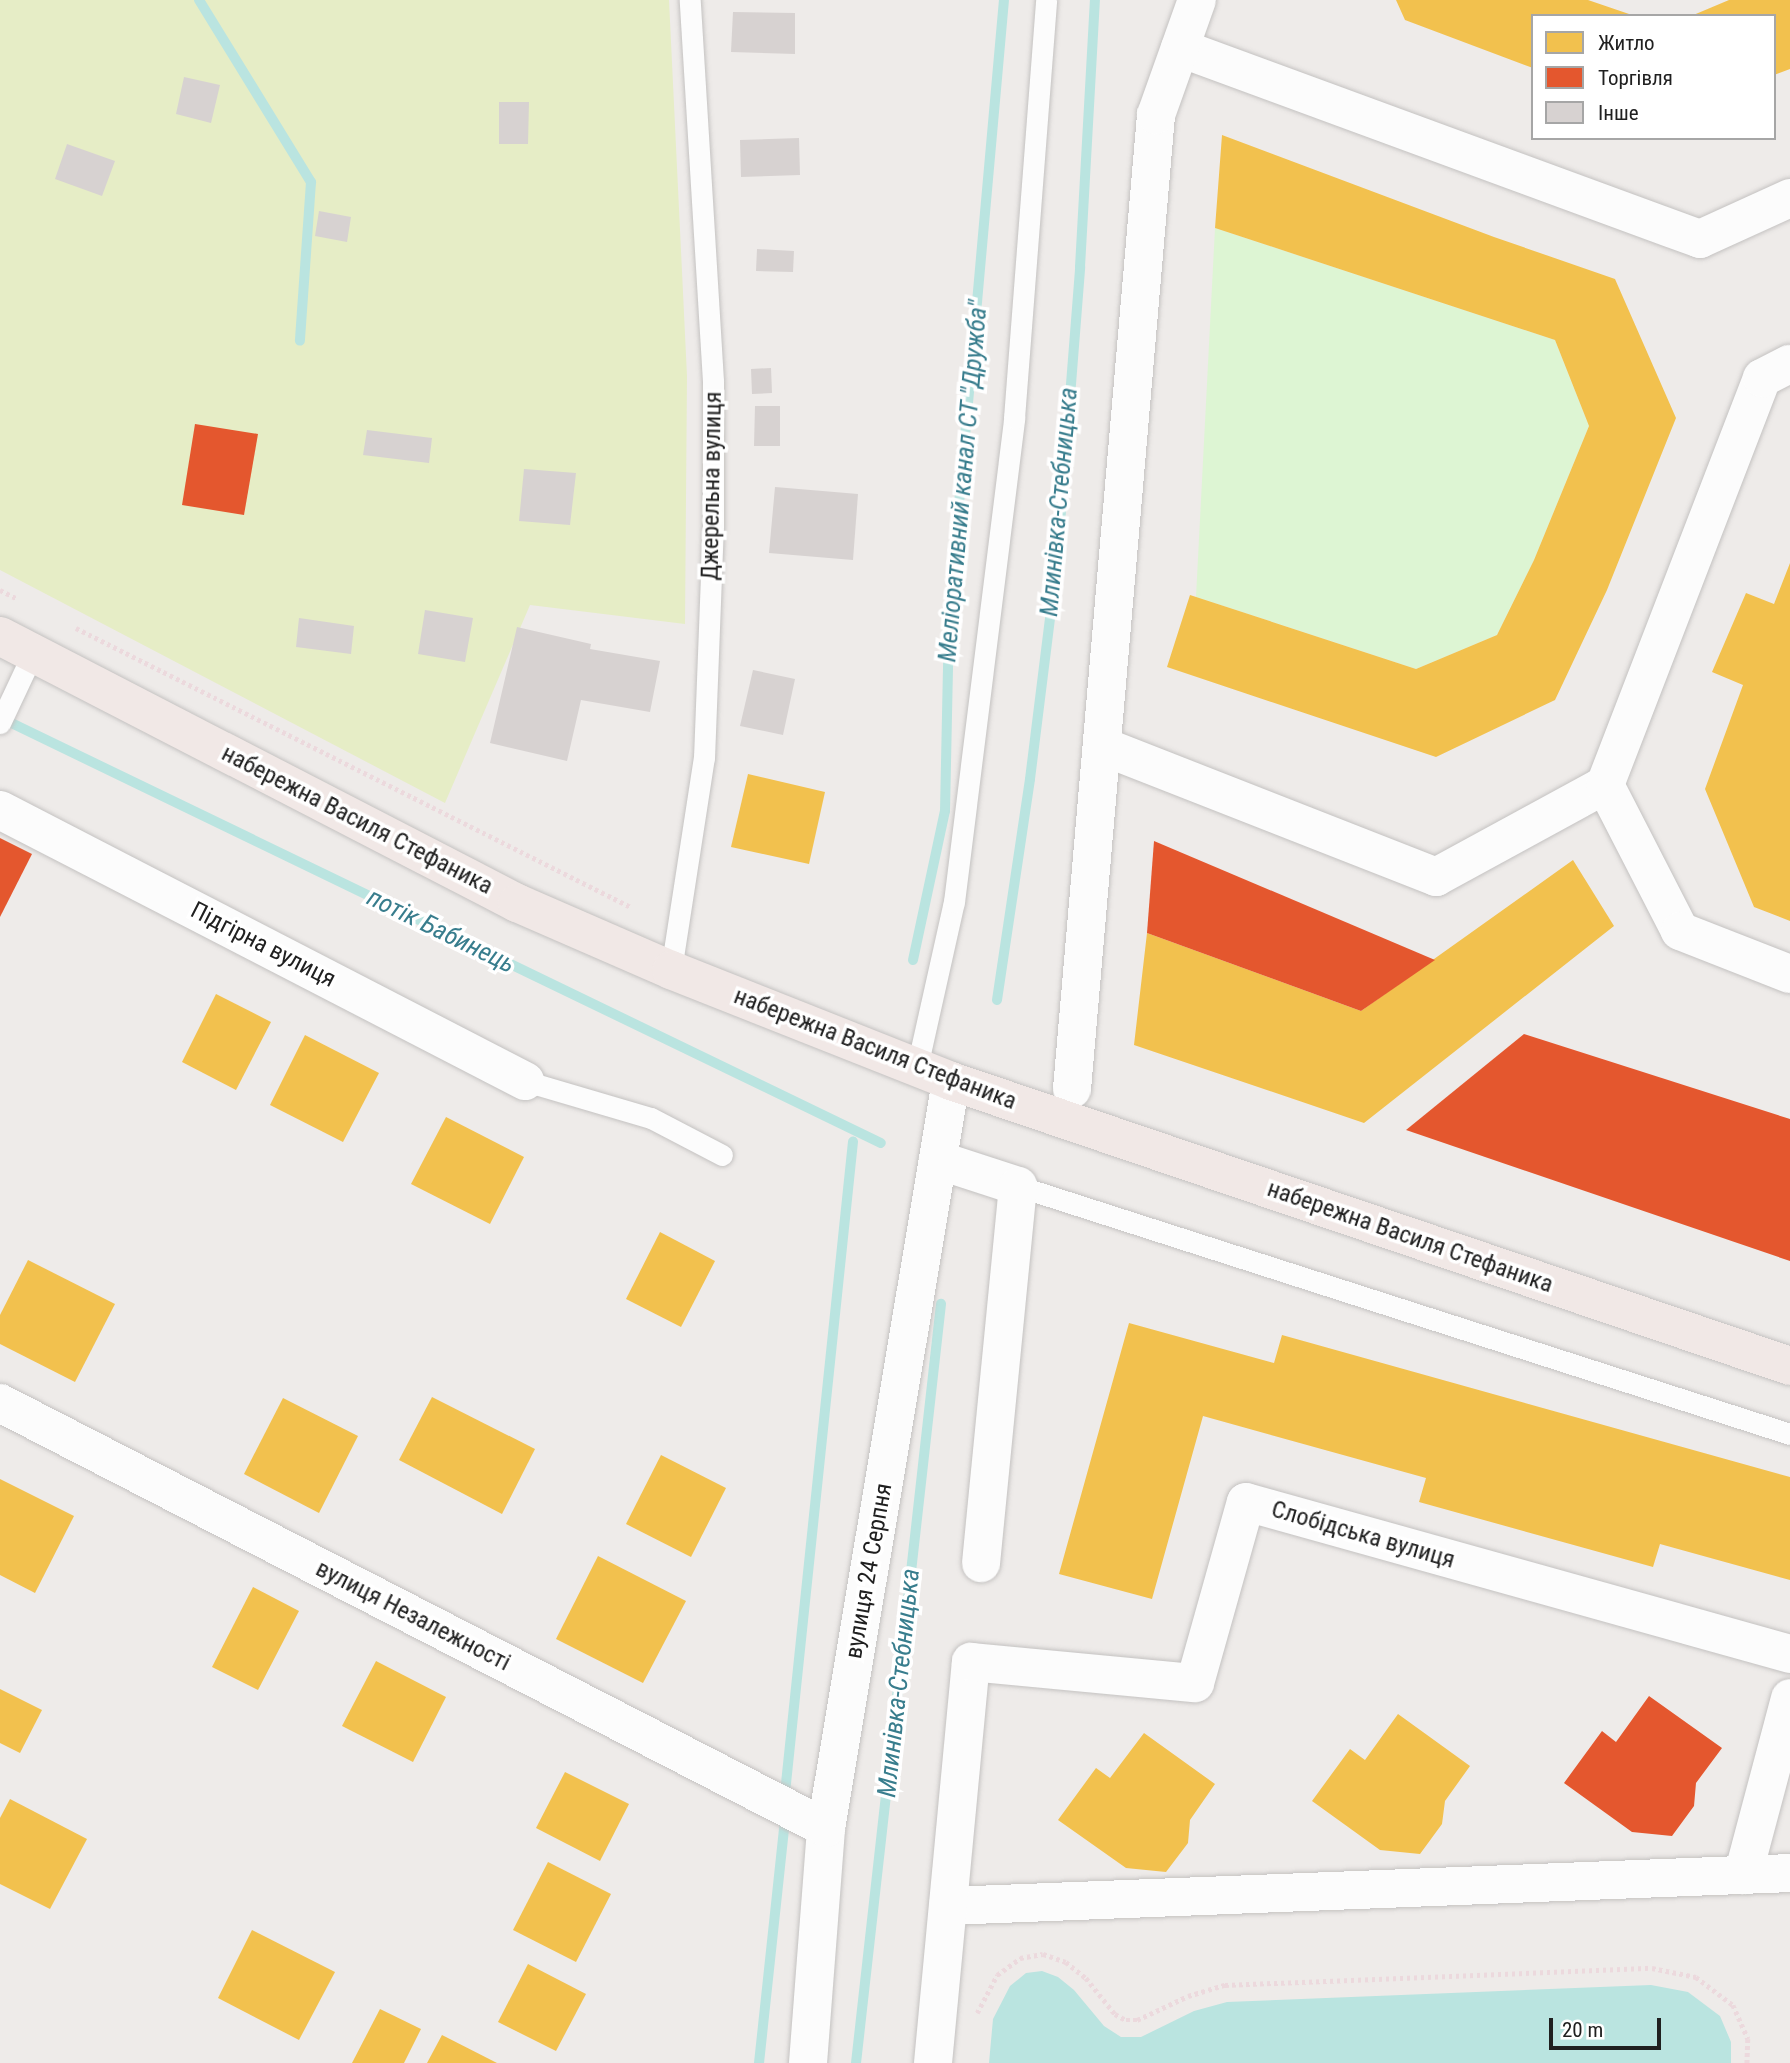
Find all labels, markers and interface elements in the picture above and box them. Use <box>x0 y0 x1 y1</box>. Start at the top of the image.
legend <box>1531 14 1776 140</box>
text: Житло <box>1598 31 1655 55</box>
text: Торгівля <box>1598 66 1673 90</box>
text: Інше <box>1598 101 1639 125</box>
water label: Меліоративний канал СТ "Дружба" <box>932 298 994 664</box>
water label: Млинівка-Стебницька <box>1033 386 1085 618</box>
street label: Джерельна вулиця <box>696 391 728 581</box>
street label: набережна Василя Стефаника <box>217 739 497 901</box>
water label: потік Бабинець <box>362 882 520 980</box>
street label: Підгірна вулиця <box>186 896 340 994</box>
street label: набережна Василя Стефаника <box>730 982 1020 1116</box>
street label: набережна Василя Стефаника <box>1263 1175 1557 1299</box>
street label: вулиця 24 Серпня <box>839 1481 899 1661</box>
street label: Слобідська вулиця <box>1268 1495 1458 1575</box>
street label: вулиця Незалежності <box>311 1554 515 1678</box>
water label: Млинівка-Стебницька <box>871 1567 927 1799</box>
scale bar <box>1552 2004 1664 2048</box>
text: 20 m <box>1562 2018 1603 2042</box>

